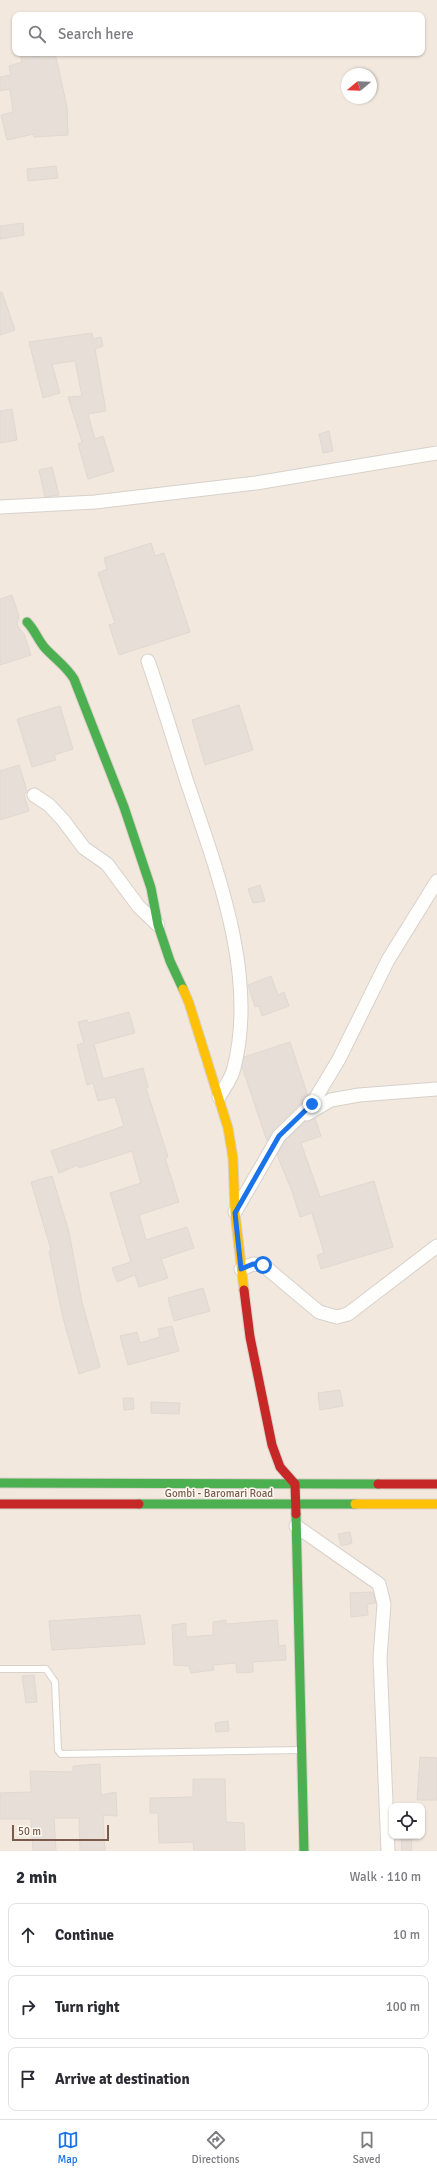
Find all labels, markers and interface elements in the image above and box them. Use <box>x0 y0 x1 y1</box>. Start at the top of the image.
search box <box>12 12 425 56</box>
icon: search <box>26 23 48 45</box>
text: Search here <box>58 25 134 43</box>
north arrow <box>341 68 377 104</box>
route end <box>303 1095 321 1113</box>
route start <box>254 1256 272 1274</box>
street label: Gombi - Baromari Road <box>165 1487 273 1500</box>
map controls <box>389 1803 425 1839</box>
button: locate <box>389 1803 425 1839</box>
scale bar <box>12 1823 109 1842</box>
text: 50 m <box>18 1825 41 1838</box>
text: 2 min <box>16 1867 57 1888</box>
text: Walk · 110 m <box>350 1869 421 1885</box>
icon: ahead <box>17 1924 39 1946</box>
text: Continue <box>55 1926 114 1944</box>
text: 10 m <box>393 1927 420 1943</box>
icon: right <box>17 1996 39 2018</box>
text: Turn right <box>55 1998 120 2016</box>
text: 100 m <box>386 1999 420 2015</box>
icon: arrive <box>17 2068 39 2090</box>
text: Arrive at destination <box>55 2070 190 2088</box>
tab: Map <box>57 2129 79 2166</box>
tab: Directions <box>192 2129 240 2166</box>
tab: Saved <box>353 2129 380 2166</box>

